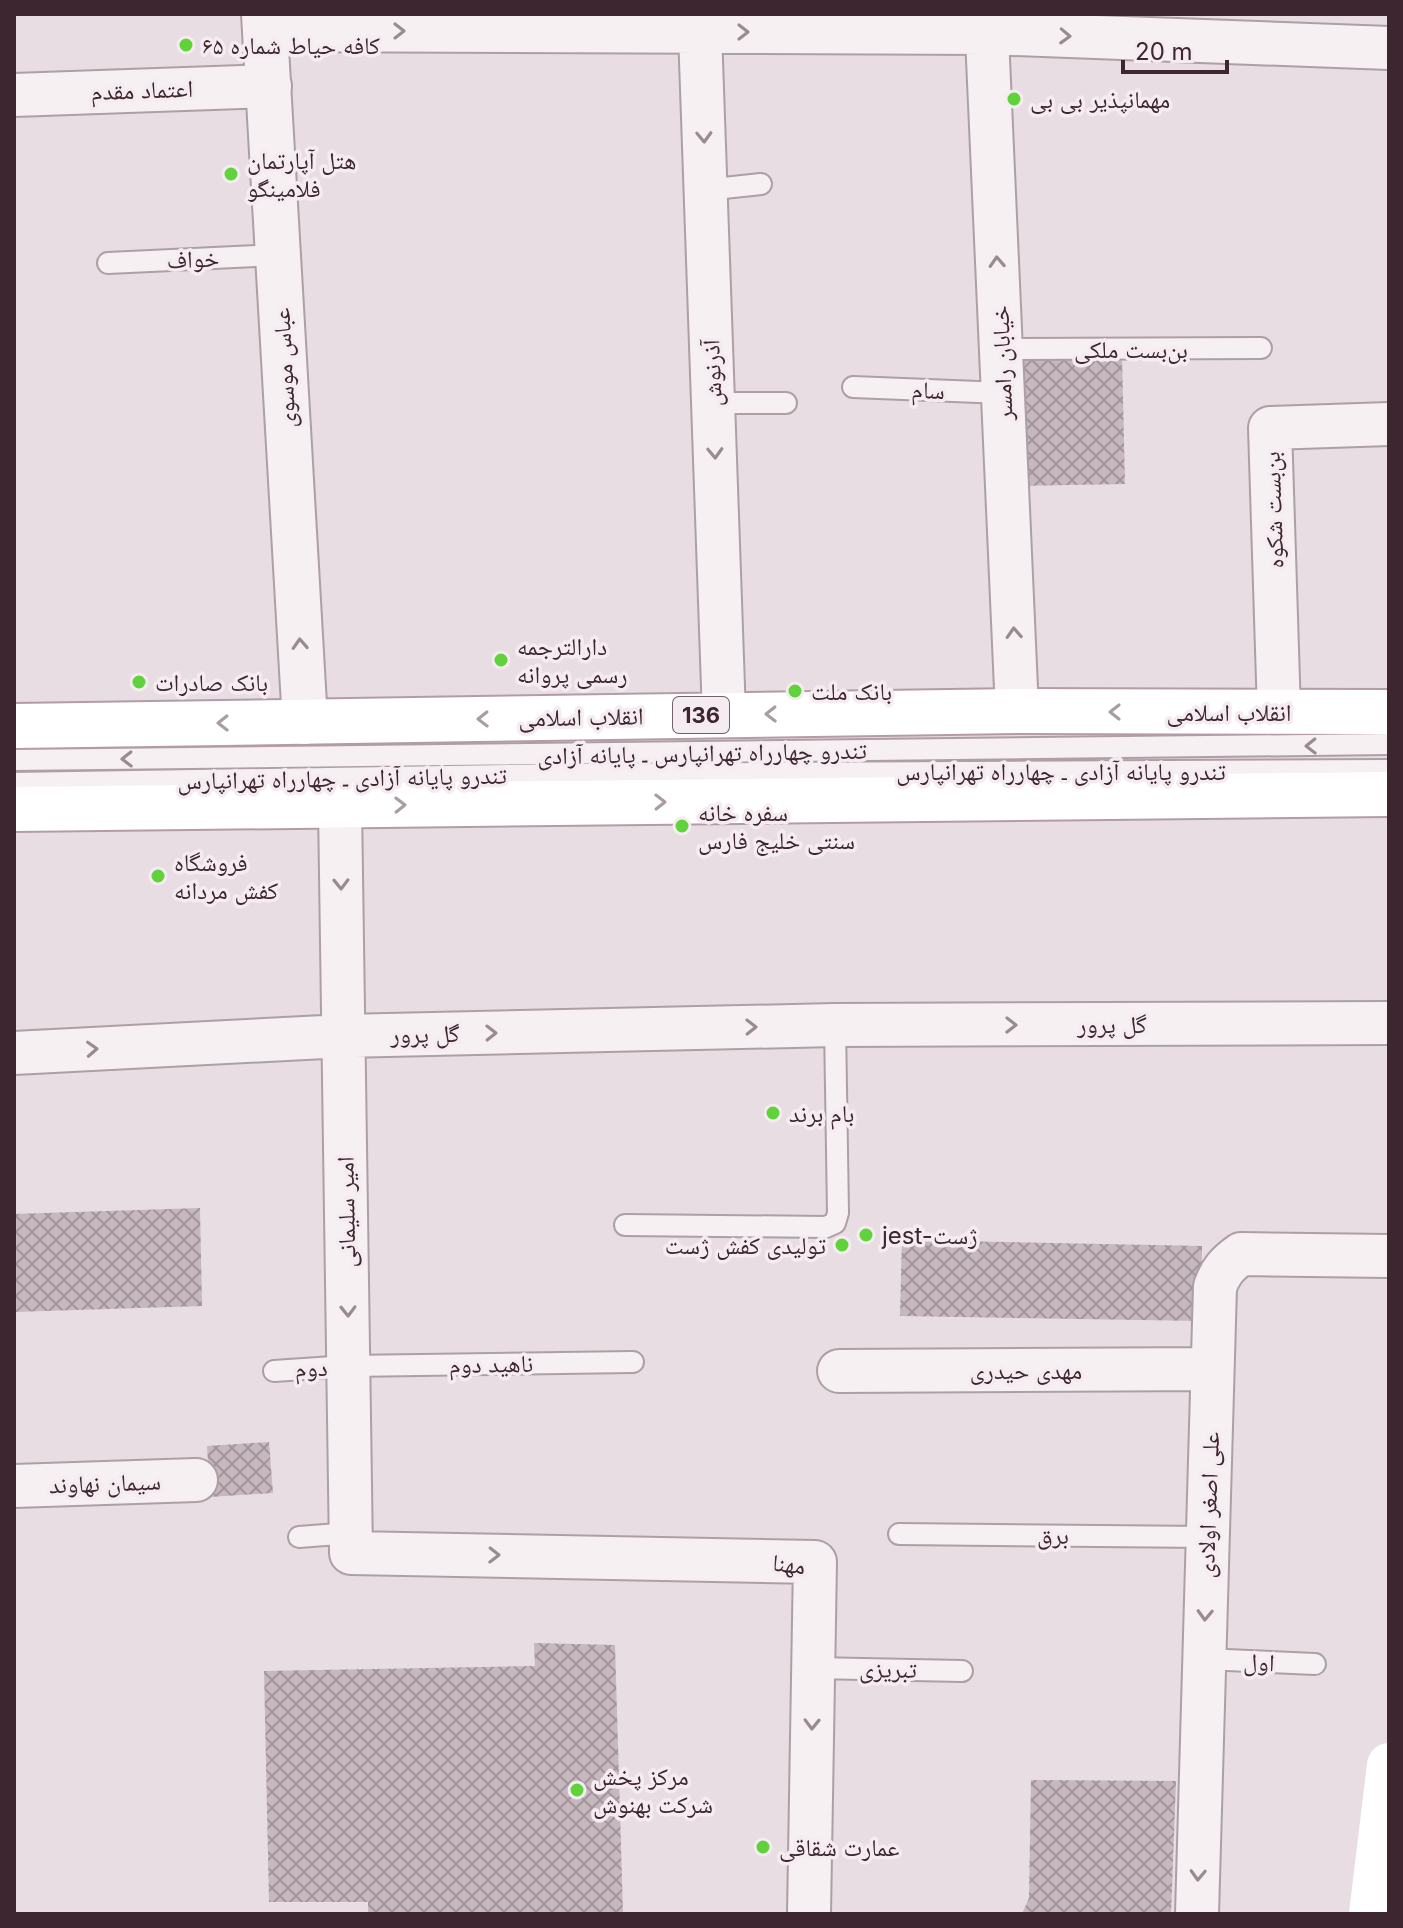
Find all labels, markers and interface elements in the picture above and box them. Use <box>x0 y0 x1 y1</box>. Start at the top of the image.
one-way arrow <box>393 22 406 40</box>
one-way arrow <box>737 23 750 41</box>
scale bar <box>1123 24 1227 74</box>
one-way arrow <box>1059 27 1072 44</box>
place label: کافه حياط شماره ۶۵ <box>202 31 380 60</box>
marker: کافه حياط شماره ۶۵ <box>177 36 195 54</box>
text: 20 m <box>1135 37 1193 66</box>
street label: اعتماد مقدم <box>90 74 194 108</box>
place label: مهمانپذیر بی بی <box>1030 85 1170 114</box>
marker: مهمانپذیر بی بی <box>1005 90 1023 108</box>
one-way arrow <box>695 131 712 144</box>
place label: هتل آپارتمان فلامینگو <box>247 146 356 203</box>
marker: هتل آپارتمان فلامینگو <box>222 165 240 183</box>
street label: خواف <box>166 244 220 274</box>
one-way arrow <box>989 255 1006 268</box>
street label: خیابان رامسر <box>986 305 1019 422</box>
street label: عباس موسوی <box>266 307 302 429</box>
street label: بن‌بست ملکی <box>1074 335 1188 364</box>
street label: آذرنوش <box>696 338 728 407</box>
street label: سام <box>911 375 945 407</box>
one-way arrow <box>706 447 723 460</box>
street label: بن‌بست شکوه <box>1256 451 1290 569</box>
one-way arrow <box>1005 626 1022 639</box>
place label: دارالترجمه رسمی پروانه <box>517 632 628 689</box>
one-way arrow <box>292 637 309 650</box>
marker: دارالترجمه رسمی پروانه <box>492 651 510 669</box>
place label: بانک صادرات <box>155 668 268 697</box>
marker: بانک صادرات <box>130 673 148 691</box>
place label: بانک ملت <box>811 677 892 706</box>
marker: بانک ملت <box>786 682 804 700</box>
road number: 136 <box>673 697 729 733</box>
street label: انقلاب اسلامی <box>1166 698 1292 727</box>
street label: انقلاب اسلامی <box>518 701 644 733</box>
one-way arrow <box>1108 703 1121 721</box>
one-way arrow <box>764 705 777 723</box>
one-way arrow <box>476 710 489 728</box>
one-way arrow <box>216 714 229 732</box>
street label: تندرو چهارراه تهرانپارس ـ پایانه آزادی <box>537 736 867 771</box>
one-way arrow <box>1304 737 1317 754</box>
one-way arrow <box>120 750 133 768</box>
street label: تندرو پایانه آزادی ـ چهارراه تهرانپارس <box>896 757 1226 786</box>
street label: تندرو پایانه آزادی ـ چهارراه تهرانپارس <box>177 761 507 796</box>
one-way arrow <box>654 793 667 811</box>
one-way arrow <box>394 796 407 814</box>
place label: سفره خانه سنتی خلیج فارس <box>698 798 855 856</box>
marker: سفره خانه سنتی خلیج فارس <box>673 817 691 835</box>
place label: فروشگاه کفش مردانه <box>174 848 278 905</box>
marker: فروشگاه کفش مردانه <box>149 867 167 885</box>
one-way arrow <box>332 878 350 891</box>
street label: گل پرور <box>1076 1010 1147 1039</box>
one-way arrow <box>1005 1016 1018 1034</box>
one-way arrow <box>745 1018 758 1036</box>
street label: گل پرور <box>389 1019 460 1049</box>
one-way arrow <box>485 1024 498 1041</box>
one-way arrow <box>86 1041 99 1058</box>
place label: بام برند <box>789 1099 854 1130</box>
marker: بام برند <box>764 1104 782 1122</box>
street label: امیر سلیمانی <box>331 1156 361 1268</box>
place label: jest-ژست <box>881 1221 978 1250</box>
marker: jest-ژست <box>857 1226 875 1244</box>
place label: تولیدی کفش ژست <box>665 1231 826 1260</box>
marker: تولیدی کفش ژست <box>833 1236 851 1254</box>
one-way arrow <box>339 1305 356 1318</box>
street label: ناهید دوم <box>448 1349 534 1381</box>
street label: دوم <box>294 1353 328 1385</box>
street label: مهدی حیدری <box>970 1356 1082 1385</box>
street label: علی اصغر اولادی <box>1191 1431 1225 1579</box>
street label: سیمان نهاوند <box>48 1467 162 1499</box>
street label: برق <box>1037 1520 1069 1550</box>
one-way arrow <box>488 1547 501 1564</box>
street label: مهنا <box>771 1548 807 1580</box>
one-way arrow <box>1197 1609 1214 1622</box>
street label: اول <box>1243 1647 1275 1677</box>
street label: تبریزی <box>859 1654 917 1684</box>
one-way arrow <box>803 1718 821 1731</box>
place label: مرکز پخش شرکت بهنوش <box>593 1762 713 1819</box>
marker: مرکز پخش شرکت بهنوش <box>568 1781 586 1799</box>
place label: عمارت شقاقی <box>779 1833 899 1862</box>
marker: عمارت شقاقی <box>754 1838 772 1856</box>
one-way arrow <box>1189 1869 1206 1882</box>

